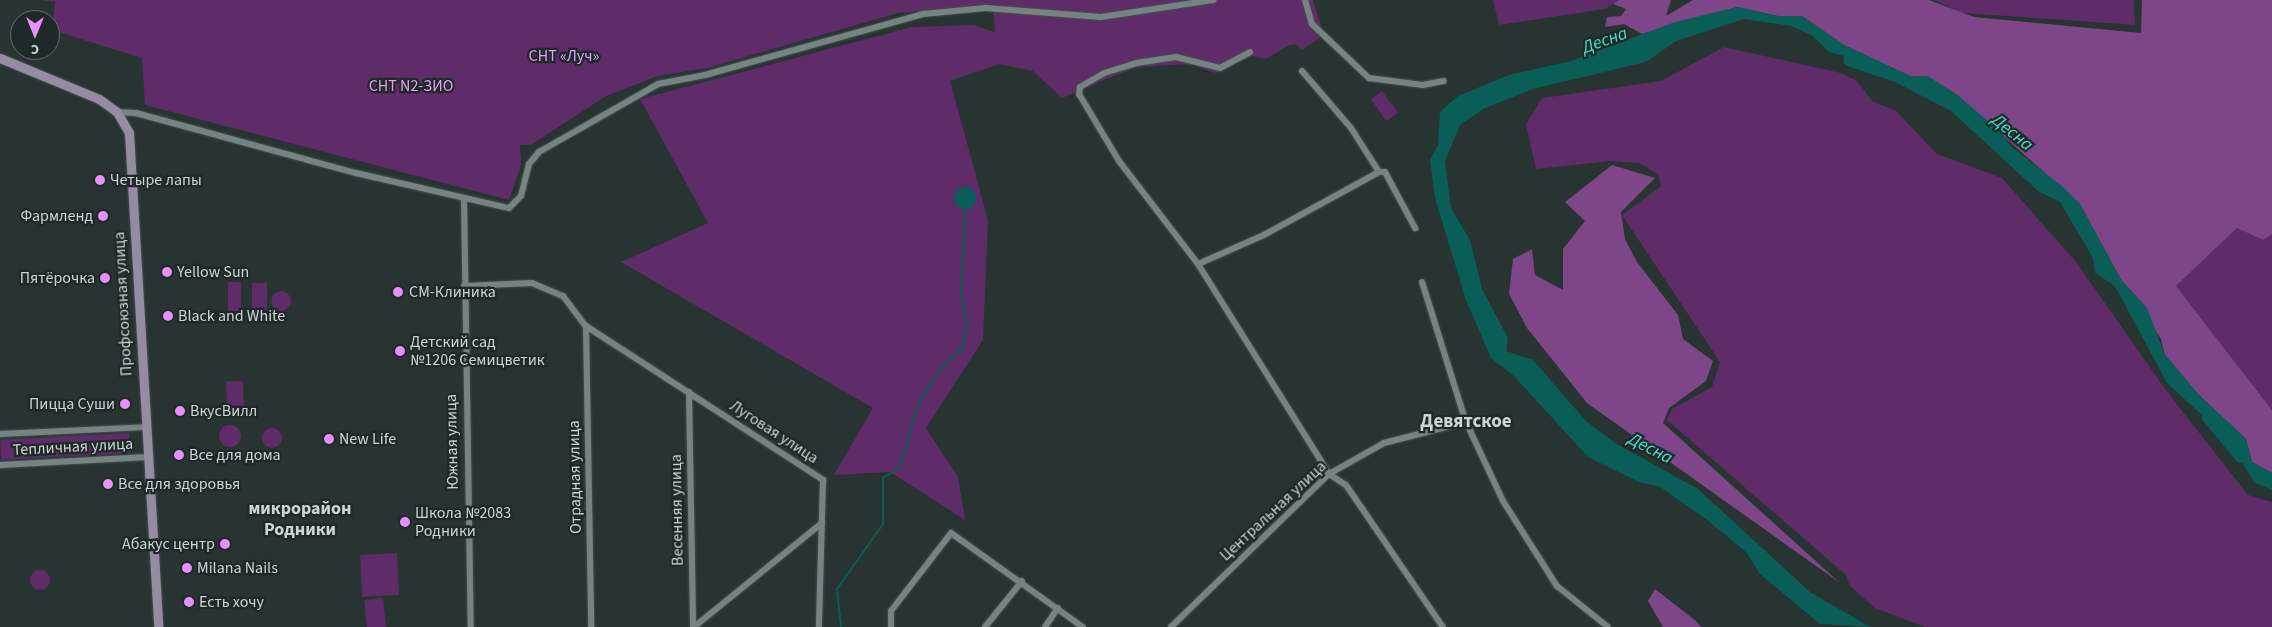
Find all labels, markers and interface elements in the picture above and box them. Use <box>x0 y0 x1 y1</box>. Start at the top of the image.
north arrow <box>10 10 60 60</box>
water label: Десна <box>1579 23 1631 59</box>
text: С <box>31 39 39 59</box>
park label: СНТ «Луч» <box>529 46 599 66</box>
park label: СНТ N2-ЗИО <box>369 76 453 96</box>
water label: Десна <box>1987 110 2037 156</box>
place label: Четыре лапы <box>110 170 202 190</box>
marker: Четыре лапы <box>94 174 106 186</box>
place label: Фармленд <box>21 206 93 226</box>
marker: Фармленд <box>97 210 109 222</box>
street label: Профсоюзная улица <box>110 231 136 377</box>
place label: Yellow Sun <box>177 262 249 282</box>
marker: Yellow Sun <box>161 266 173 278</box>
place label: Пятёрочка <box>20 268 95 288</box>
marker: Пятёрочка <box>99 272 111 284</box>
place label: СМ-Клиника <box>409 282 496 302</box>
marker: СМ-Клиника <box>391 285 405 299</box>
place label: Black and White <box>178 306 285 326</box>
marker: Black and White <box>162 310 174 322</box>
place label: Детский сад №1206 Семицветик <box>410 332 545 370</box>
marker: Детский сад №1206 Семицветик <box>394 345 406 357</box>
place label: Пицца Суши <box>29 394 115 414</box>
street label: Южная улица <box>442 394 462 490</box>
street label: Луговая улица <box>726 396 822 468</box>
marker: Пицца Суши <box>119 398 131 410</box>
place label: ВкусВилл <box>190 401 257 421</box>
marker: ВкусВилл <box>174 405 186 417</box>
district label: Девятское <box>1420 411 1512 433</box>
street label: Отрадная улица <box>564 420 586 534</box>
place label: New Life <box>339 429 396 449</box>
water label: Десна <box>1624 429 1676 469</box>
marker: New Life <box>323 433 335 445</box>
street label: Тепличная улица <box>12 434 134 460</box>
place label: Все для дома <box>189 445 281 465</box>
marker: Все для дома <box>173 449 185 461</box>
street label: Весенняя улица <box>666 454 688 566</box>
street label: Центральная улица <box>1216 457 1330 565</box>
place label: Все для здоровья <box>118 474 240 494</box>
marker: Все для здоровья <box>102 478 114 490</box>
district label: микрорайон Родники <box>248 499 352 542</box>
place label: Школа №2083 Родники <box>415 503 511 541</box>
marker: Школа №2083 Родники <box>399 516 411 528</box>
place label: Абакус центр <box>122 534 215 554</box>
marker: Абакус центр <box>219 538 231 550</box>
place label: Milana Nails <box>197 558 278 578</box>
marker: Milana Nails <box>181 562 193 574</box>
place label: Есть хочу <box>199 592 264 612</box>
marker: Есть хочу <box>183 596 195 608</box>

